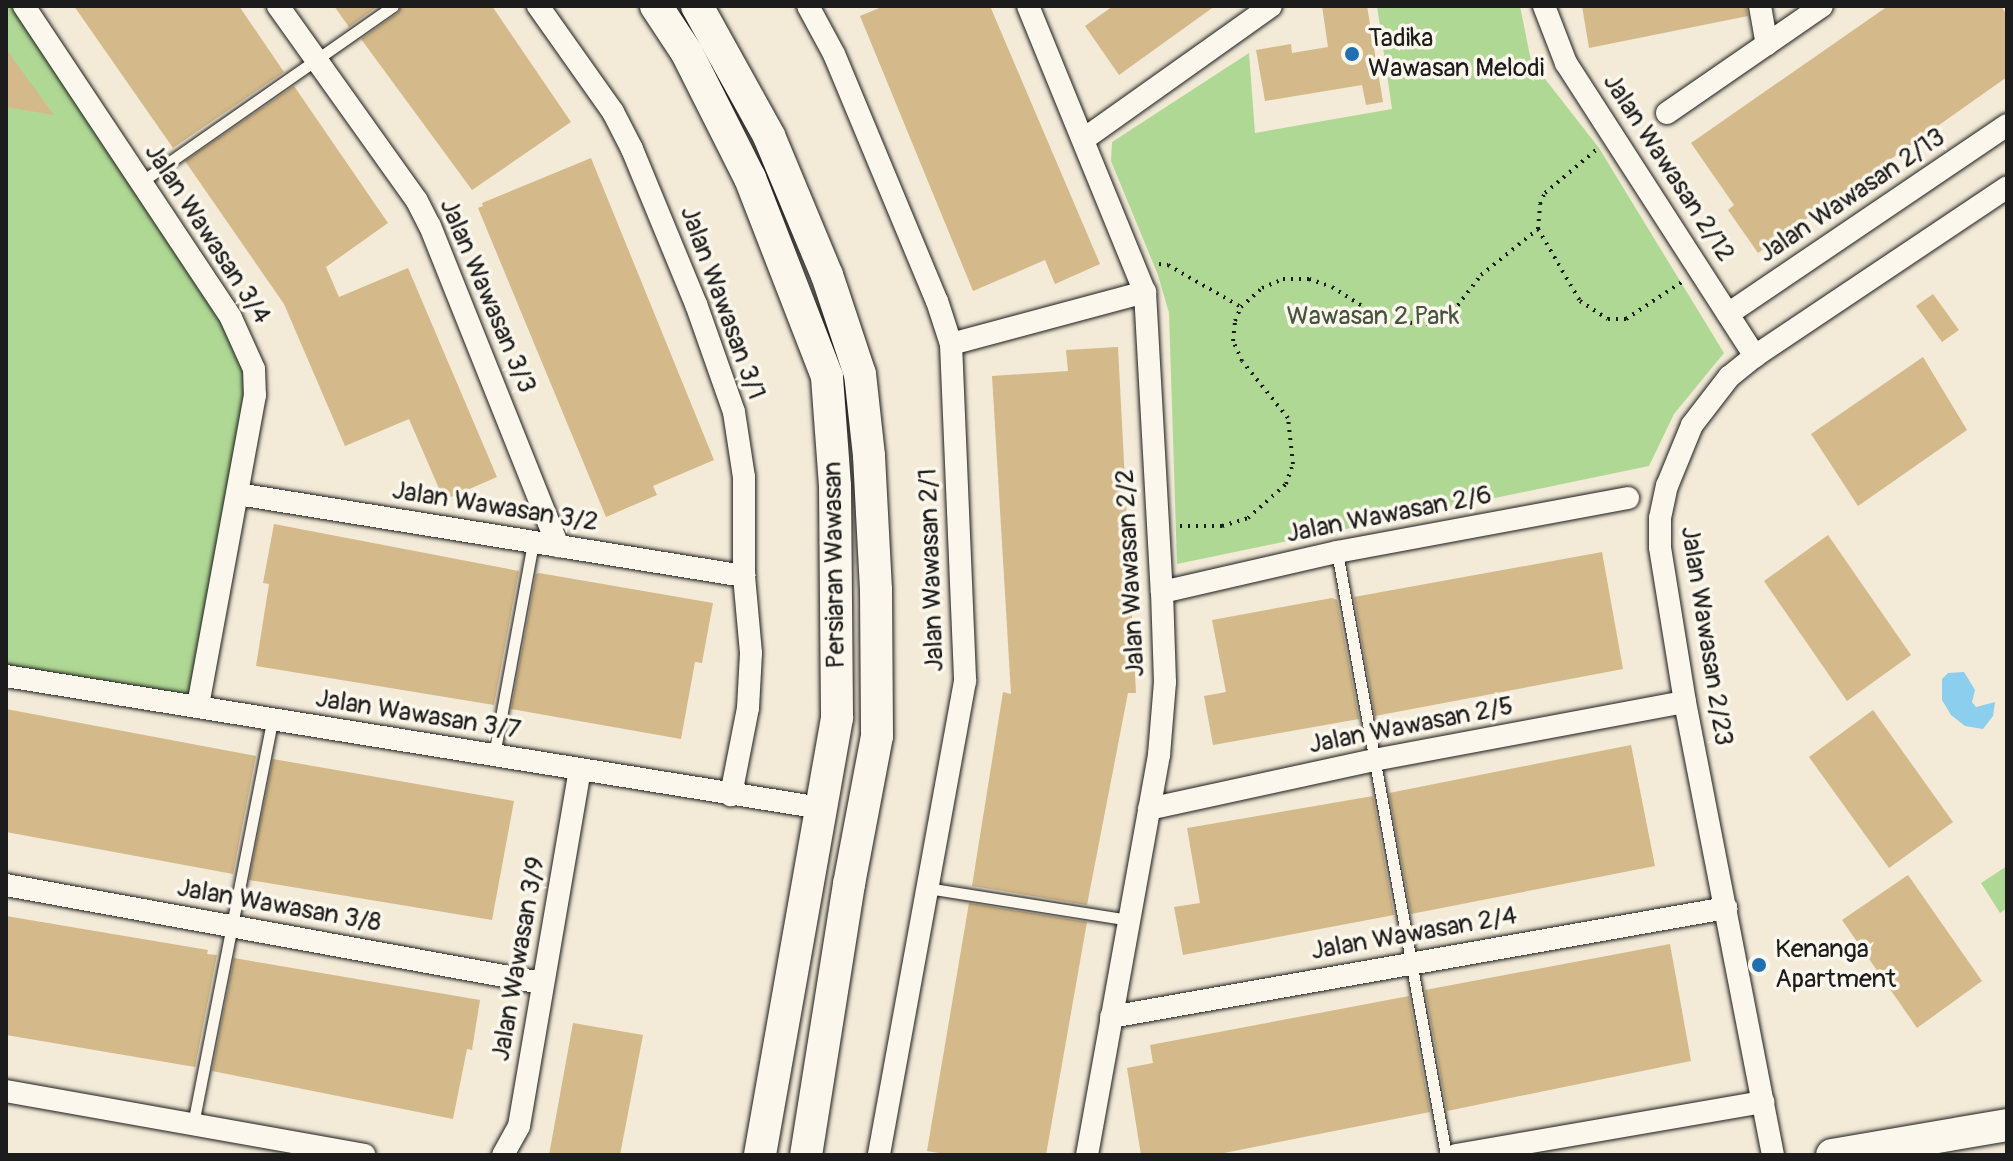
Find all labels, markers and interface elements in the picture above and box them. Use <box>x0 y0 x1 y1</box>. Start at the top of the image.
place label: Tadika Wawasan Melodi <box>1368 23 1544 84</box>
marker: Tadika Wawasan Melodi <box>1343 45 1361 63</box>
street label: Jalan Wawasan 2/12 <box>1595 68 1741 268</box>
street label: Jalan Wawasan 2/13 <box>1753 122 1951 270</box>
street label: Jalan Wawasan 3/4 <box>137 138 277 330</box>
street label: Jalan Wawasan 3/3 <box>432 194 542 398</box>
street label: Jalan Wawasan 3/1 <box>673 202 771 404</box>
park label: Wawasan 2 Park <box>1287 301 1459 333</box>
street label: Persiaran Wawasan <box>818 461 852 669</box>
street label: Jalan Wawasan 2/1 <box>913 468 951 672</box>
street label: Jalan Wawasan 2/2 <box>1110 468 1152 678</box>
street label: Jalan Wawasan 3/2 <box>390 475 600 539</box>
street label: Jalan Wawasan 2/6 <box>1284 480 1494 550</box>
street label: Jalan Wawasan 2/23 <box>1673 524 1739 748</box>
street label: Jalan Wawasan 3/7 <box>313 683 523 747</box>
street label: Jalan Wawasan 2/5 <box>1306 691 1516 761</box>
street label: Jalan Wawasan 3/9 <box>486 854 552 1064</box>
street label: Jalan Wawasan 3/8 <box>175 873 383 939</box>
street label: Jalan Wawasan 2/4 <box>1309 901 1519 967</box>
place label: Kenanga Apartment <box>1775 934 1896 996</box>
marker: Kenanga Apartment <box>1750 956 1768 974</box>

